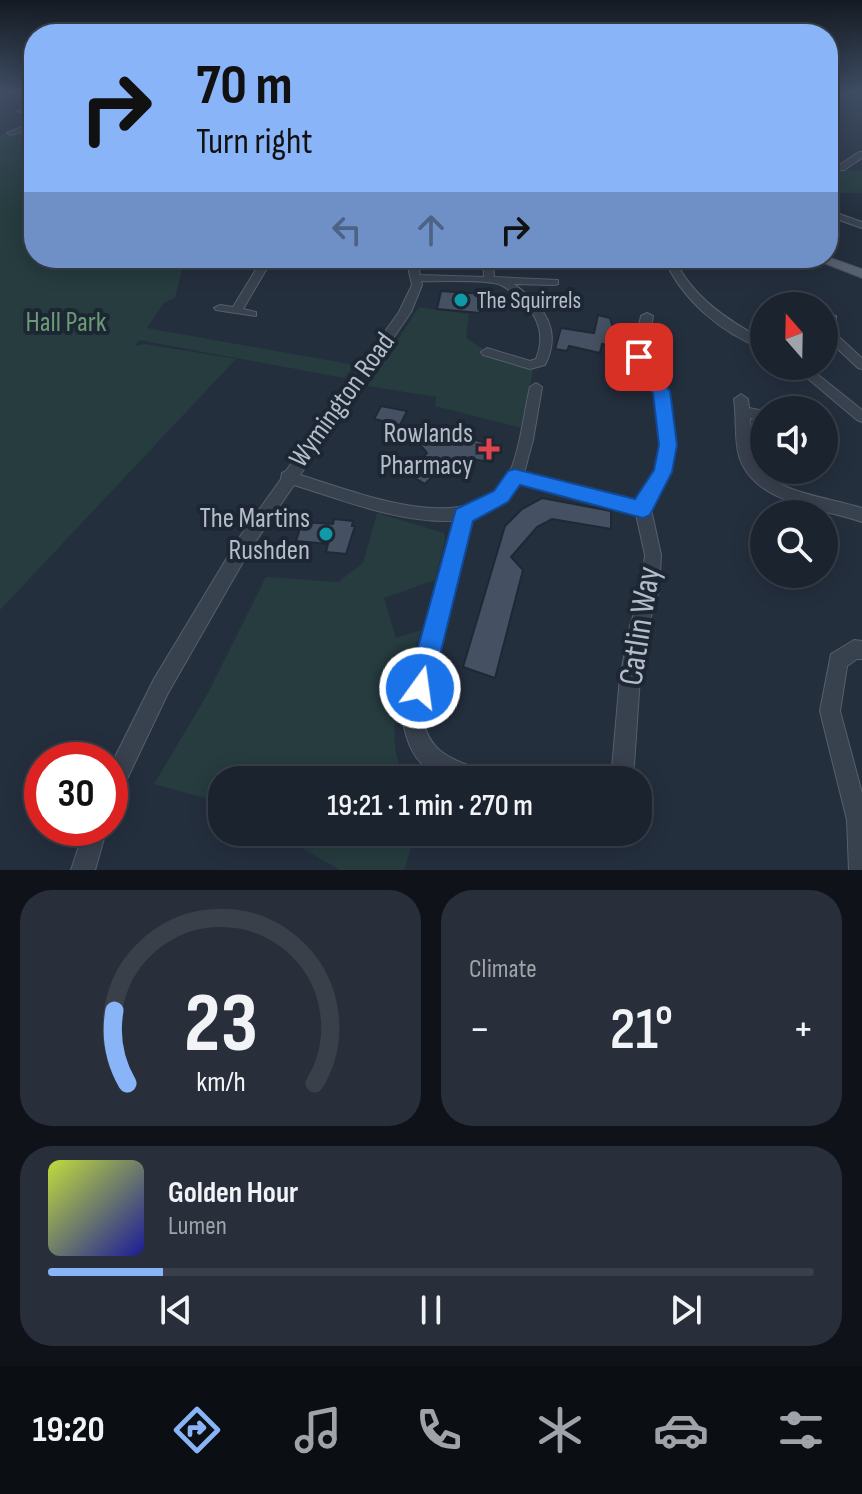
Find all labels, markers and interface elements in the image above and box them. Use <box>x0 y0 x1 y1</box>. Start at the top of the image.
text: 70 m <box>196 53 293 120</box>
icon: right <box>64 56 168 160</box>
text: Turn right <box>196 121 313 164</box>
icon: left <box>325 208 369 252</box>
icon: ahead <box>409 208 453 252</box>
icon: right <box>493 208 537 252</box>
place label: The Squirrels <box>477 286 581 315</box>
marker: The Squirrels <box>452 291 470 309</box>
north arrow <box>750 292 838 380</box>
map controls <box>750 292 838 588</box>
park label: Hall Park <box>26 306 107 339</box>
pin <box>605 323 673 391</box>
street label: Wymington Road <box>282 326 402 474</box>
icon: arrive <box>617 335 661 379</box>
button: sound <box>750 396 838 484</box>
place label: Rowlands Pharmacy <box>380 417 473 482</box>
marker: Rowlands Pharmacy <box>480 440 498 458</box>
button: search <box>750 500 838 588</box>
place label: The Martins Rushden <box>200 502 310 567</box>
marker: The Martins Rushden <box>317 525 335 543</box>
street label: Catlin Way <box>610 564 670 688</box>
position arrow <box>378 646 462 730</box>
speed limit sign: 30 <box>24 742 128 846</box>
text: 19:21 · 1 min · 270 m <box>327 788 533 824</box>
text: Climate <box>469 954 537 985</box>
text: 23 <box>184 975 257 1075</box>
text: 21° <box>610 994 673 1066</box>
text: − <box>469 1003 491 1056</box>
text: + <box>792 1003 814 1056</box>
text: km/h <box>196 1065 245 1100</box>
text: Golden Hour <box>168 1175 298 1211</box>
text: Lumen <box>168 1211 227 1242</box>
icon: previous <box>154 1288 198 1332</box>
icon: pause <box>409 1288 453 1332</box>
icon: next <box>664 1288 708 1332</box>
icon: directions <box>169 1402 225 1458</box>
icon: music <box>290 1402 346 1458</box>
icon: phone <box>411 1402 467 1458</box>
icon: climate <box>532 1402 588 1458</box>
icon: car <box>653 1402 709 1458</box>
icon: filters <box>773 1402 829 1458</box>
text: 19:20 <box>32 1409 105 1452</box>

